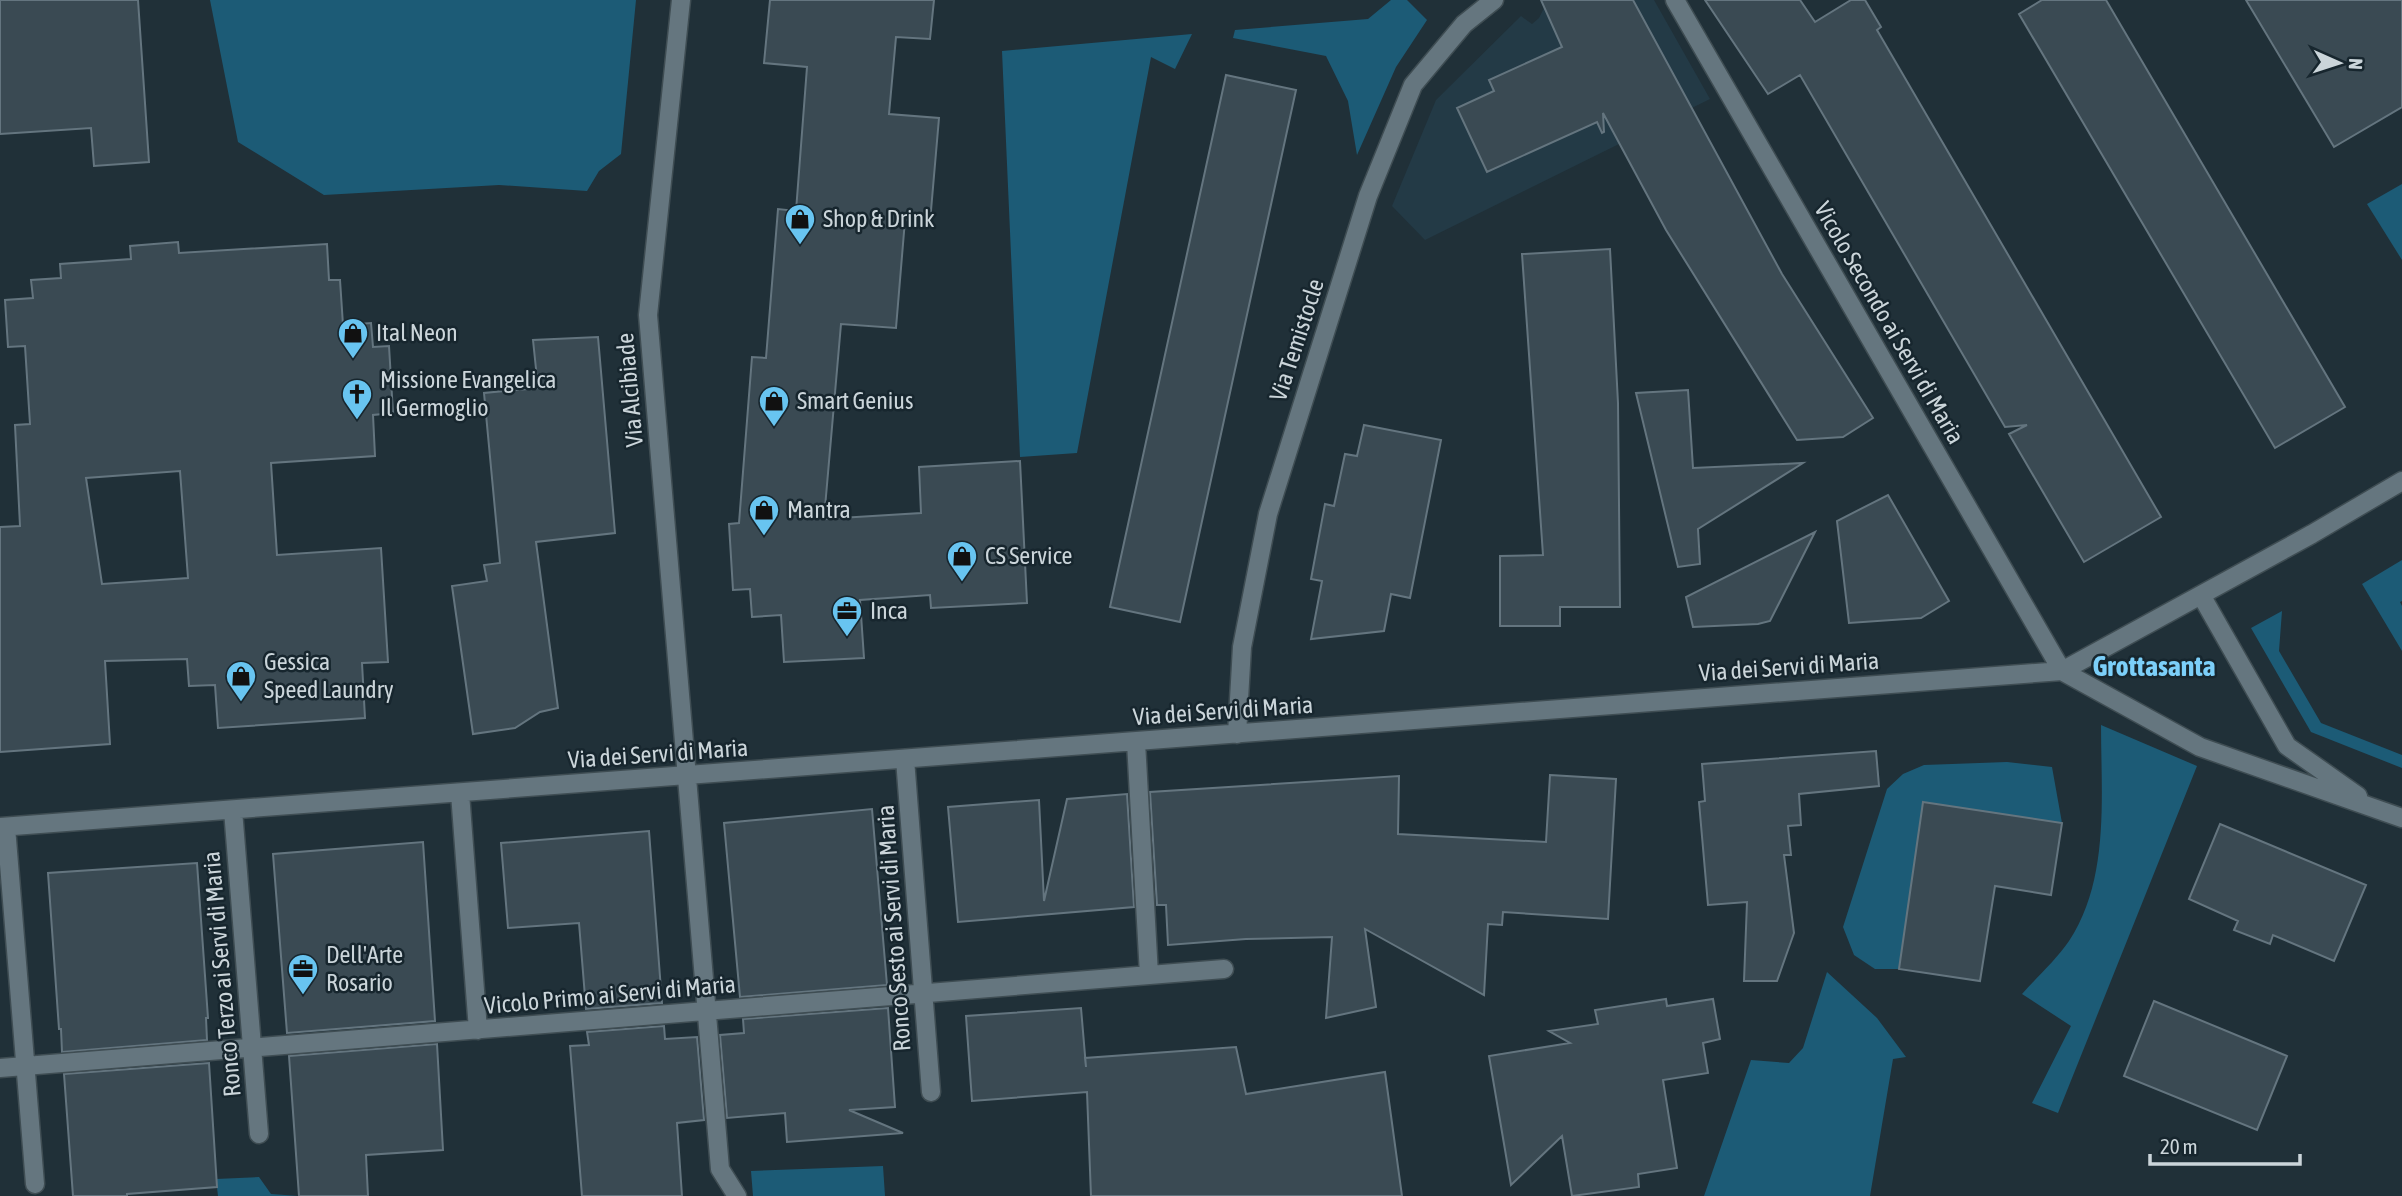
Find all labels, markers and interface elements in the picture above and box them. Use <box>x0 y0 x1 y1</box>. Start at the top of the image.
north arrow <box>2304 28 2374 98</box>
text: N <box>2345 58 2367 70</box>
street label: Vicolo Secondo ai Servi di Maria <box>1809 197 1970 448</box>
shop icon: Shop & Drink <box>783 202 817 246</box>
place label: Shop & Drink <box>823 205 935 232</box>
street label: Via Temistocle <box>1264 275 1329 404</box>
shop icon: Ital Neon <box>336 316 370 360</box>
place label: Ital Neon <box>376 319 458 346</box>
street label: Via Alcibiade <box>611 332 648 448</box>
place label: Missione Evangelica Il Germoglio <box>380 366 557 421</box>
church icon: Missione Evangelica Il Germoglio <box>340 377 374 421</box>
shop icon: Smart Genius <box>757 384 791 428</box>
place label: Smart Genius <box>797 387 913 414</box>
shop icon: Mantra <box>747 493 781 537</box>
place label: Mantra <box>787 496 851 523</box>
shop icon: CS Service <box>945 539 979 583</box>
place label: CS Service <box>985 542 1072 569</box>
office icon: Inca <box>830 594 864 638</box>
place label: Inca <box>870 597 908 624</box>
street label: Via dei Servi di Maria <box>1698 647 1880 686</box>
place label: Gessica Speed Laundry <box>264 648 394 703</box>
district label: Grottasanta <box>2093 650 2215 682</box>
shop icon: Gessica Speed Laundry <box>224 659 258 703</box>
street label: Via dei Servi di Maria <box>1132 691 1314 730</box>
street label: Via dei Servi di Maria <box>567 734 749 773</box>
street label: Ronco Sesto ai Servi di Maria <box>871 804 916 1052</box>
street label: Ronco Terzo ai Servi di Maria <box>197 850 246 1098</box>
place label: Dell'Arte Rosario <box>326 941 403 996</box>
office icon: Dell'Arte Rosario <box>286 952 320 996</box>
street label: Vicolo Primo ai Servi di Maria <box>483 970 737 1019</box>
scale bar <box>2150 1122 2300 1166</box>
text: 20 m <box>2160 1134 2198 1158</box>

